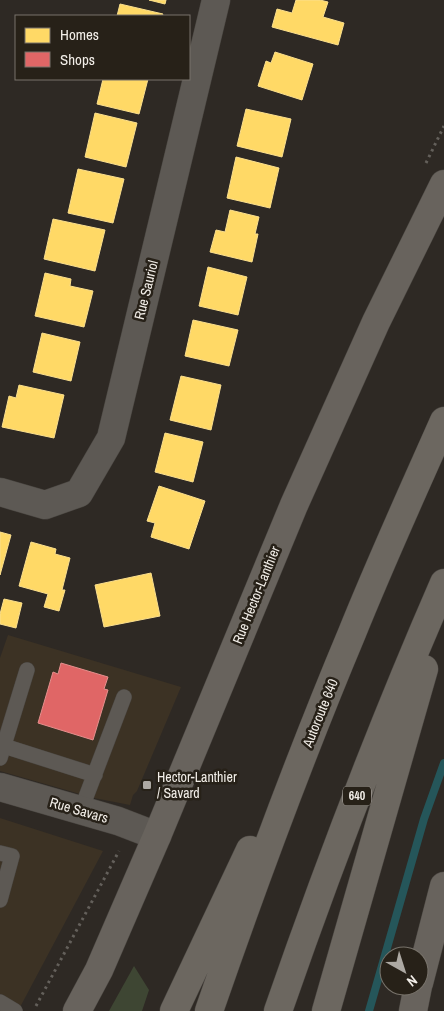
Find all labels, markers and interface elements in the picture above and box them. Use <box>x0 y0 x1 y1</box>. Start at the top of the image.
legend <box>15 15 190 80</box>
text: Homes <box>60 24 99 45</box>
text: Shops <box>60 49 95 70</box>
street label: Rue Sauriol <box>130 258 162 322</box>
street label: Rue Hector-Lanthier <box>228 543 284 647</box>
street label: Autoroute 640 <box>298 676 342 751</box>
place label: Hector-Lanthier / Savard <box>157 768 237 802</box>
marker: Hector-Lanthier / Savard <box>141 779 153 791</box>
road number: 640 <box>343 786 371 806</box>
street label: Rue Savars <box>48 793 111 827</box>
north arrow <box>379 946 429 996</box>
text: N <box>403 971 421 991</box>

